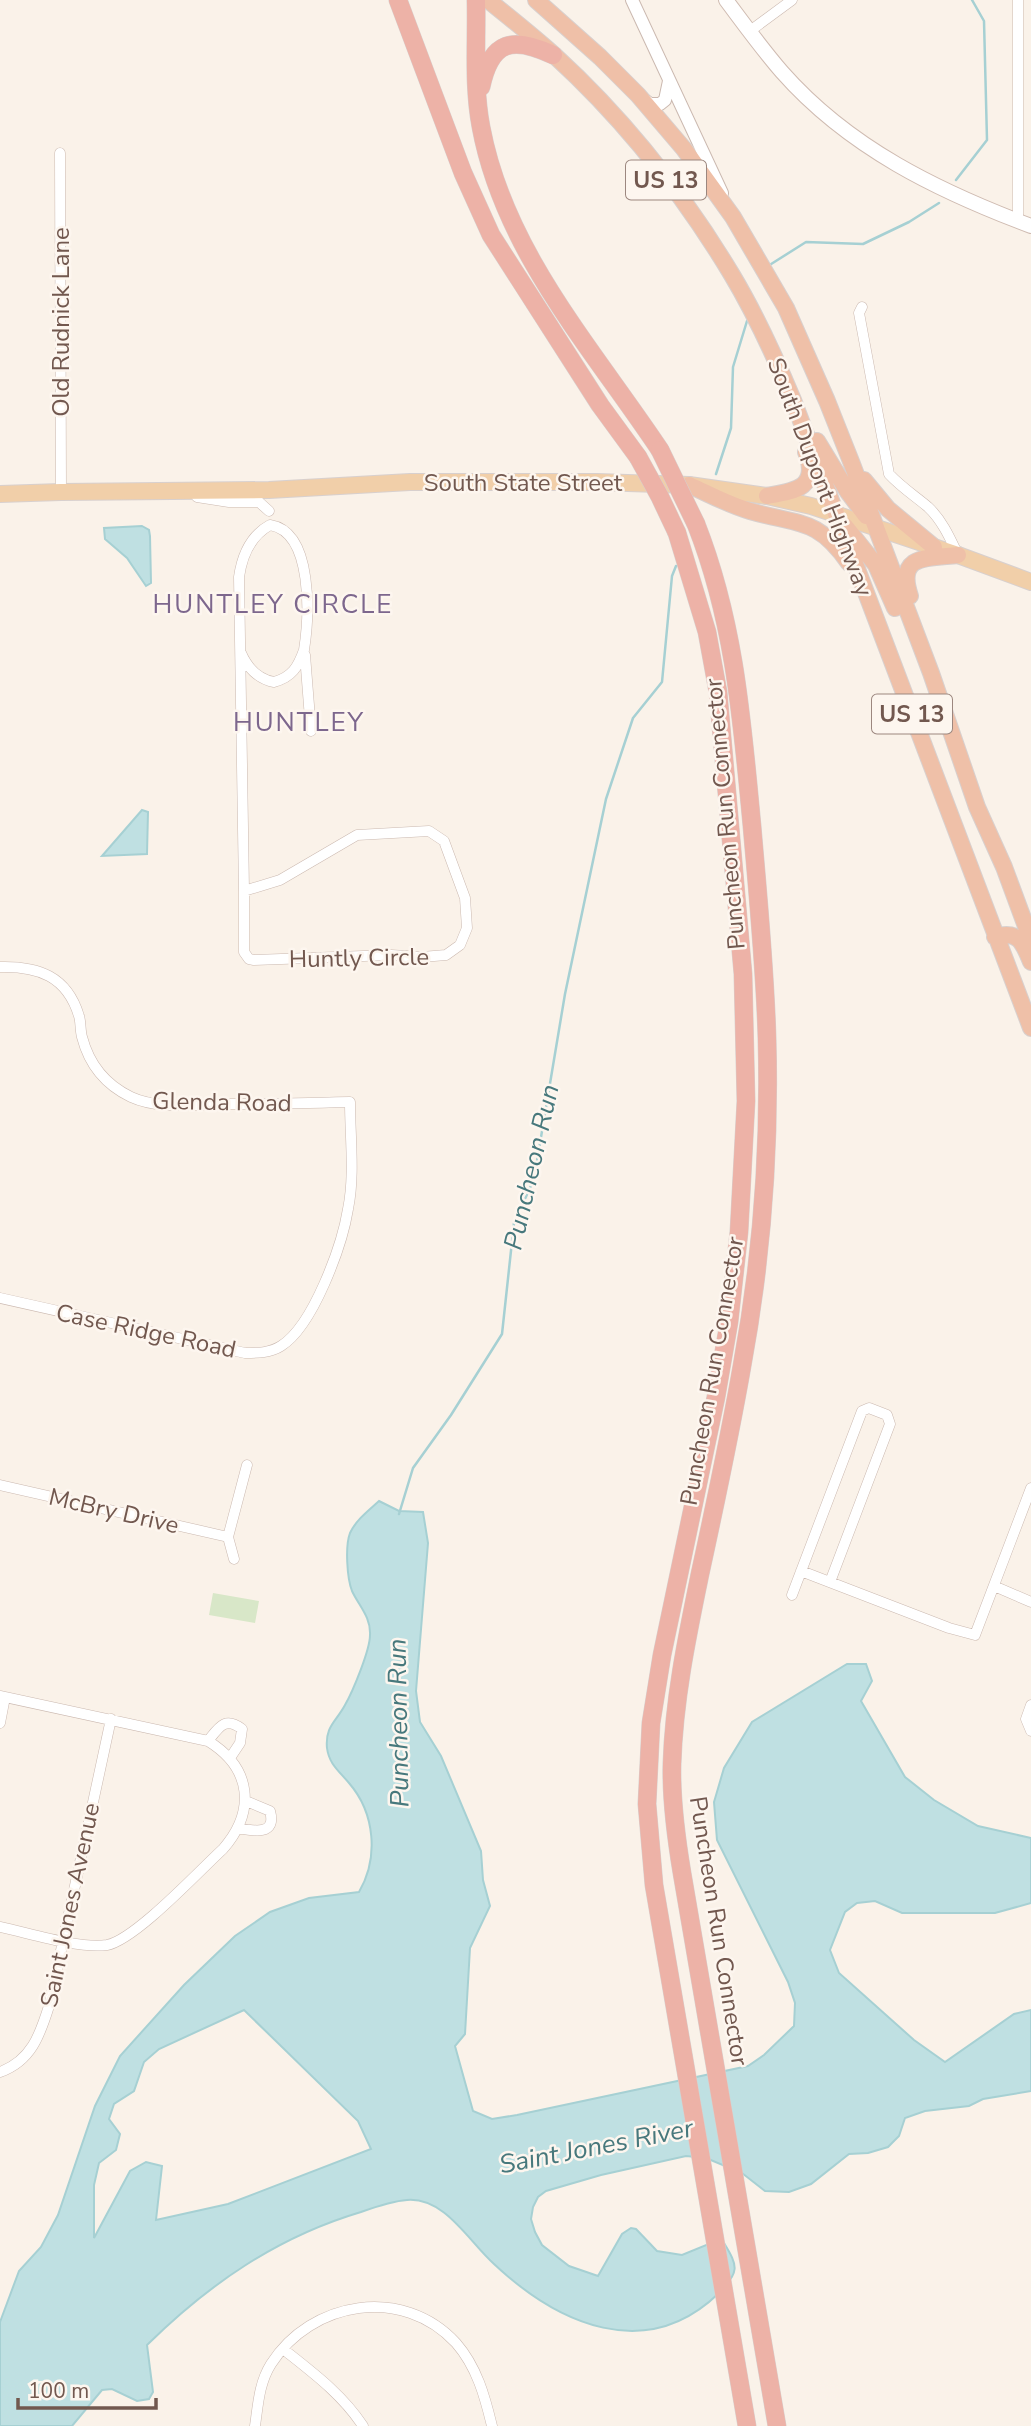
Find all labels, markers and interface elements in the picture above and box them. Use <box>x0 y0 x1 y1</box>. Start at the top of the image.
road number: US 13 <box>626 160 706 200</box>
street label: Old Rudnick Lane <box>45 227 77 417</box>
street label: South Dupont Highway <box>760 353 880 601</box>
street label: South State Street <box>424 467 623 499</box>
district label: HUNTLEY CIRCLE <box>152 587 394 622</box>
street label: Puncheon Run Connector <box>697 677 753 951</box>
road number: US 13 <box>872 694 952 734</box>
district label: HUNTLEY <box>233 705 365 740</box>
street label: Huntly Circle <box>289 941 429 975</box>
water label: Puncheon Run <box>495 1081 568 1253</box>
street label: Glenda Road <box>152 1085 292 1119</box>
street label: Puncheon Run Connector <box>673 1234 751 1508</box>
street label: Case Ridge Road <box>53 1296 239 1366</box>
street label: McBry Drive <box>46 1480 182 1542</box>
water label: Puncheon Run <box>380 1638 417 1808</box>
street label: Puncheon Run Connector <box>682 1794 756 2068</box>
street label: Saint Jones Avenue <box>33 1800 107 2010</box>
water label: Saint Jones River <box>496 2110 697 2182</box>
scale bar <box>18 2366 156 2410</box>
text: 100 m <box>28 2377 89 2405</box>

